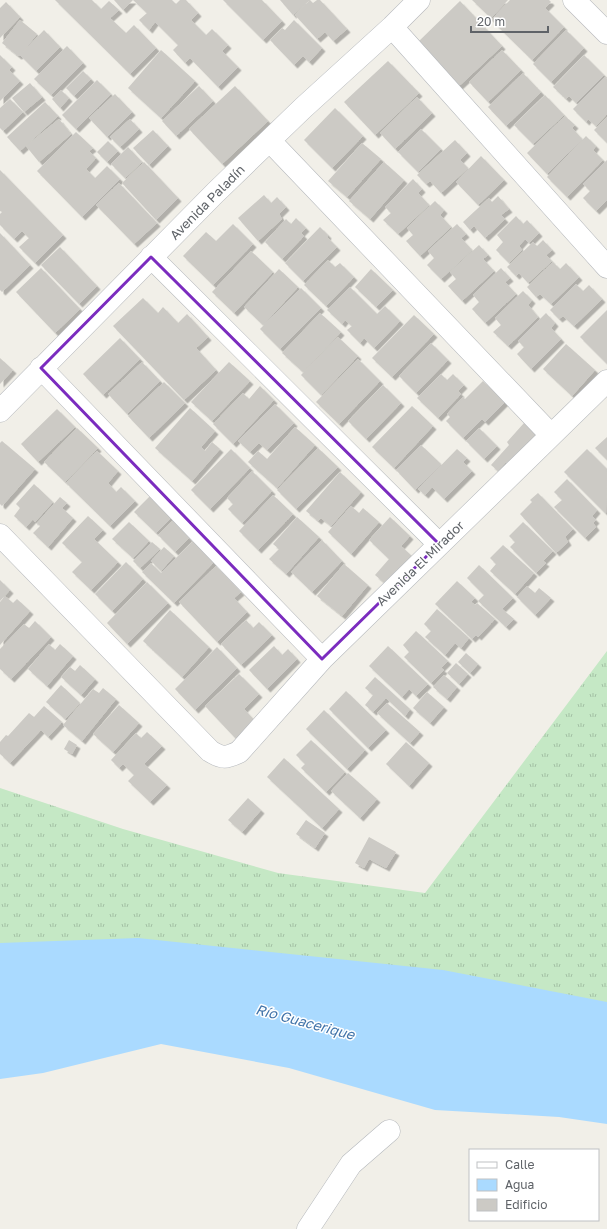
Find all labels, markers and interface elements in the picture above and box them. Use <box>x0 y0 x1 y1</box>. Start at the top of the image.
scale bar <box>471 8 548 34</box>
text: 20 m <box>477 14 505 29</box>
street label: Avenida Paladín <box>166 161 248 243</box>
street label: Avenida El Mirador <box>373 517 467 609</box>
water label: Río Guacerique <box>254 1000 357 1043</box>
legend <box>469 1149 599 1221</box>
text: Calle <box>505 1157 535 1172</box>
text: Agua <box>505 1177 534 1192</box>
text: Edificio <box>505 1197 547 1212</box>

